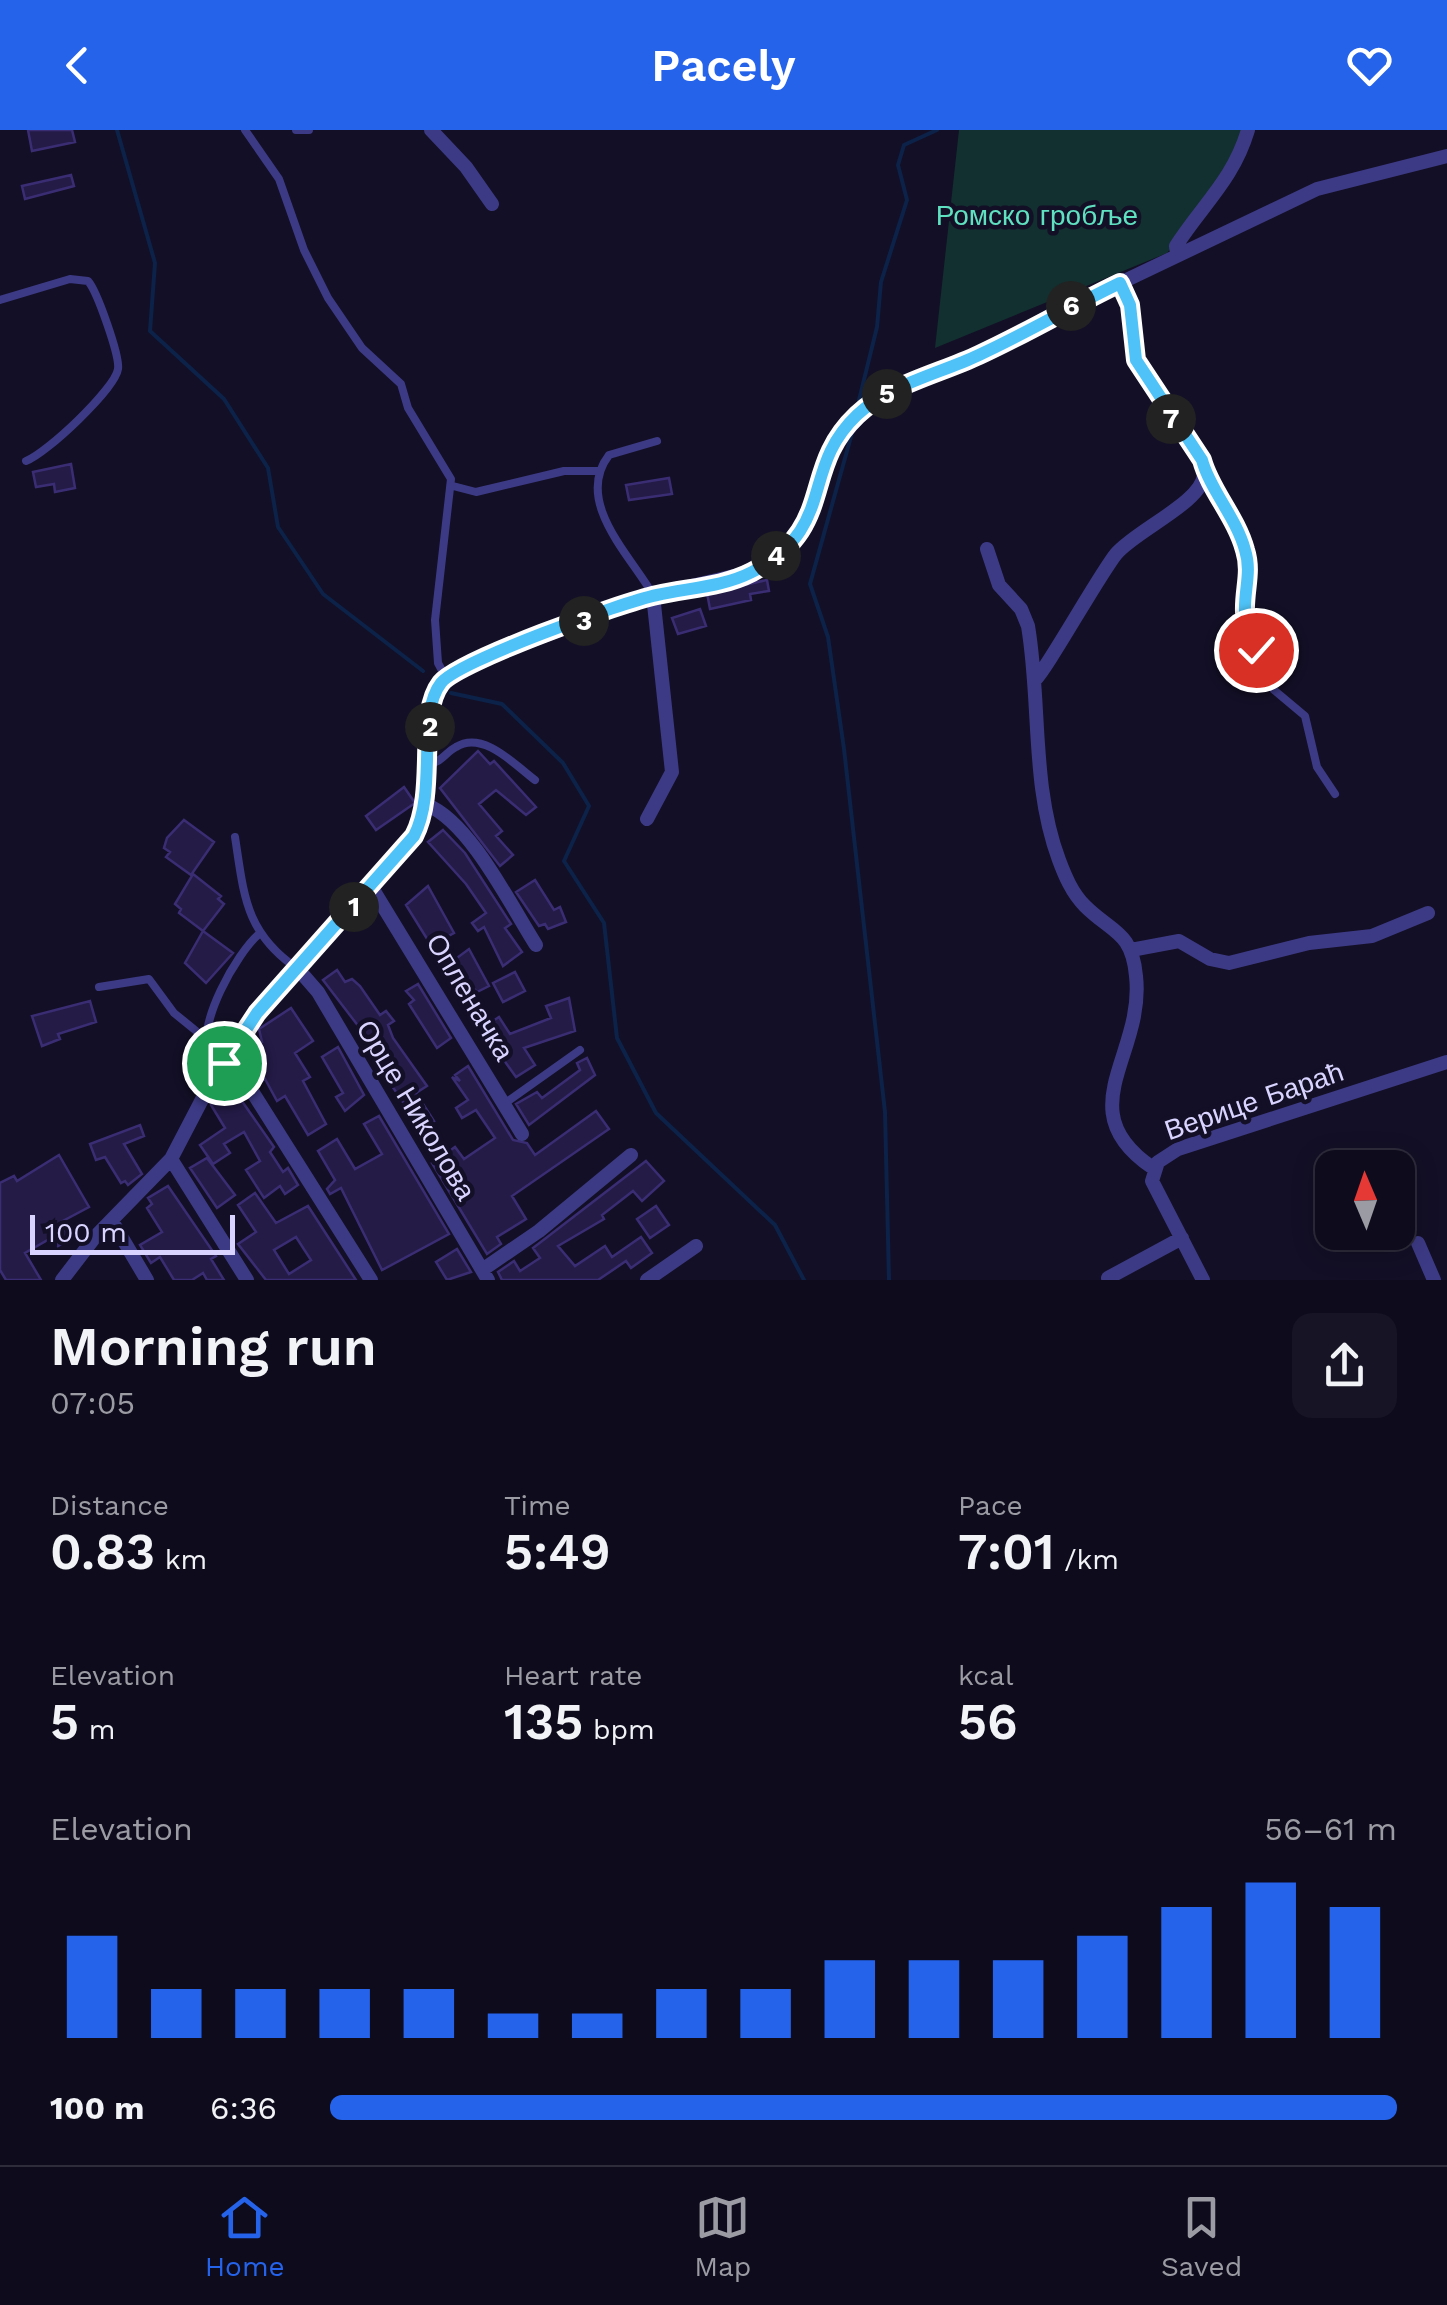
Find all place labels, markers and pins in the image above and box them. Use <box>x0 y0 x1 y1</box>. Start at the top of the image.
pin: 6 <box>1046 281 1096 331</box>
pin: 5 <box>862 369 912 419</box>
pin: 7 <box>1146 394 1196 444</box>
pin: 4 <box>751 531 801 581</box>
pin: 3 <box>559 596 609 646</box>
pin <box>1214 608 1299 693</box>
pin: 2 <box>405 702 455 752</box>
pin: 1 <box>329 882 379 932</box>
pin <box>182 1021 267 1106</box>

